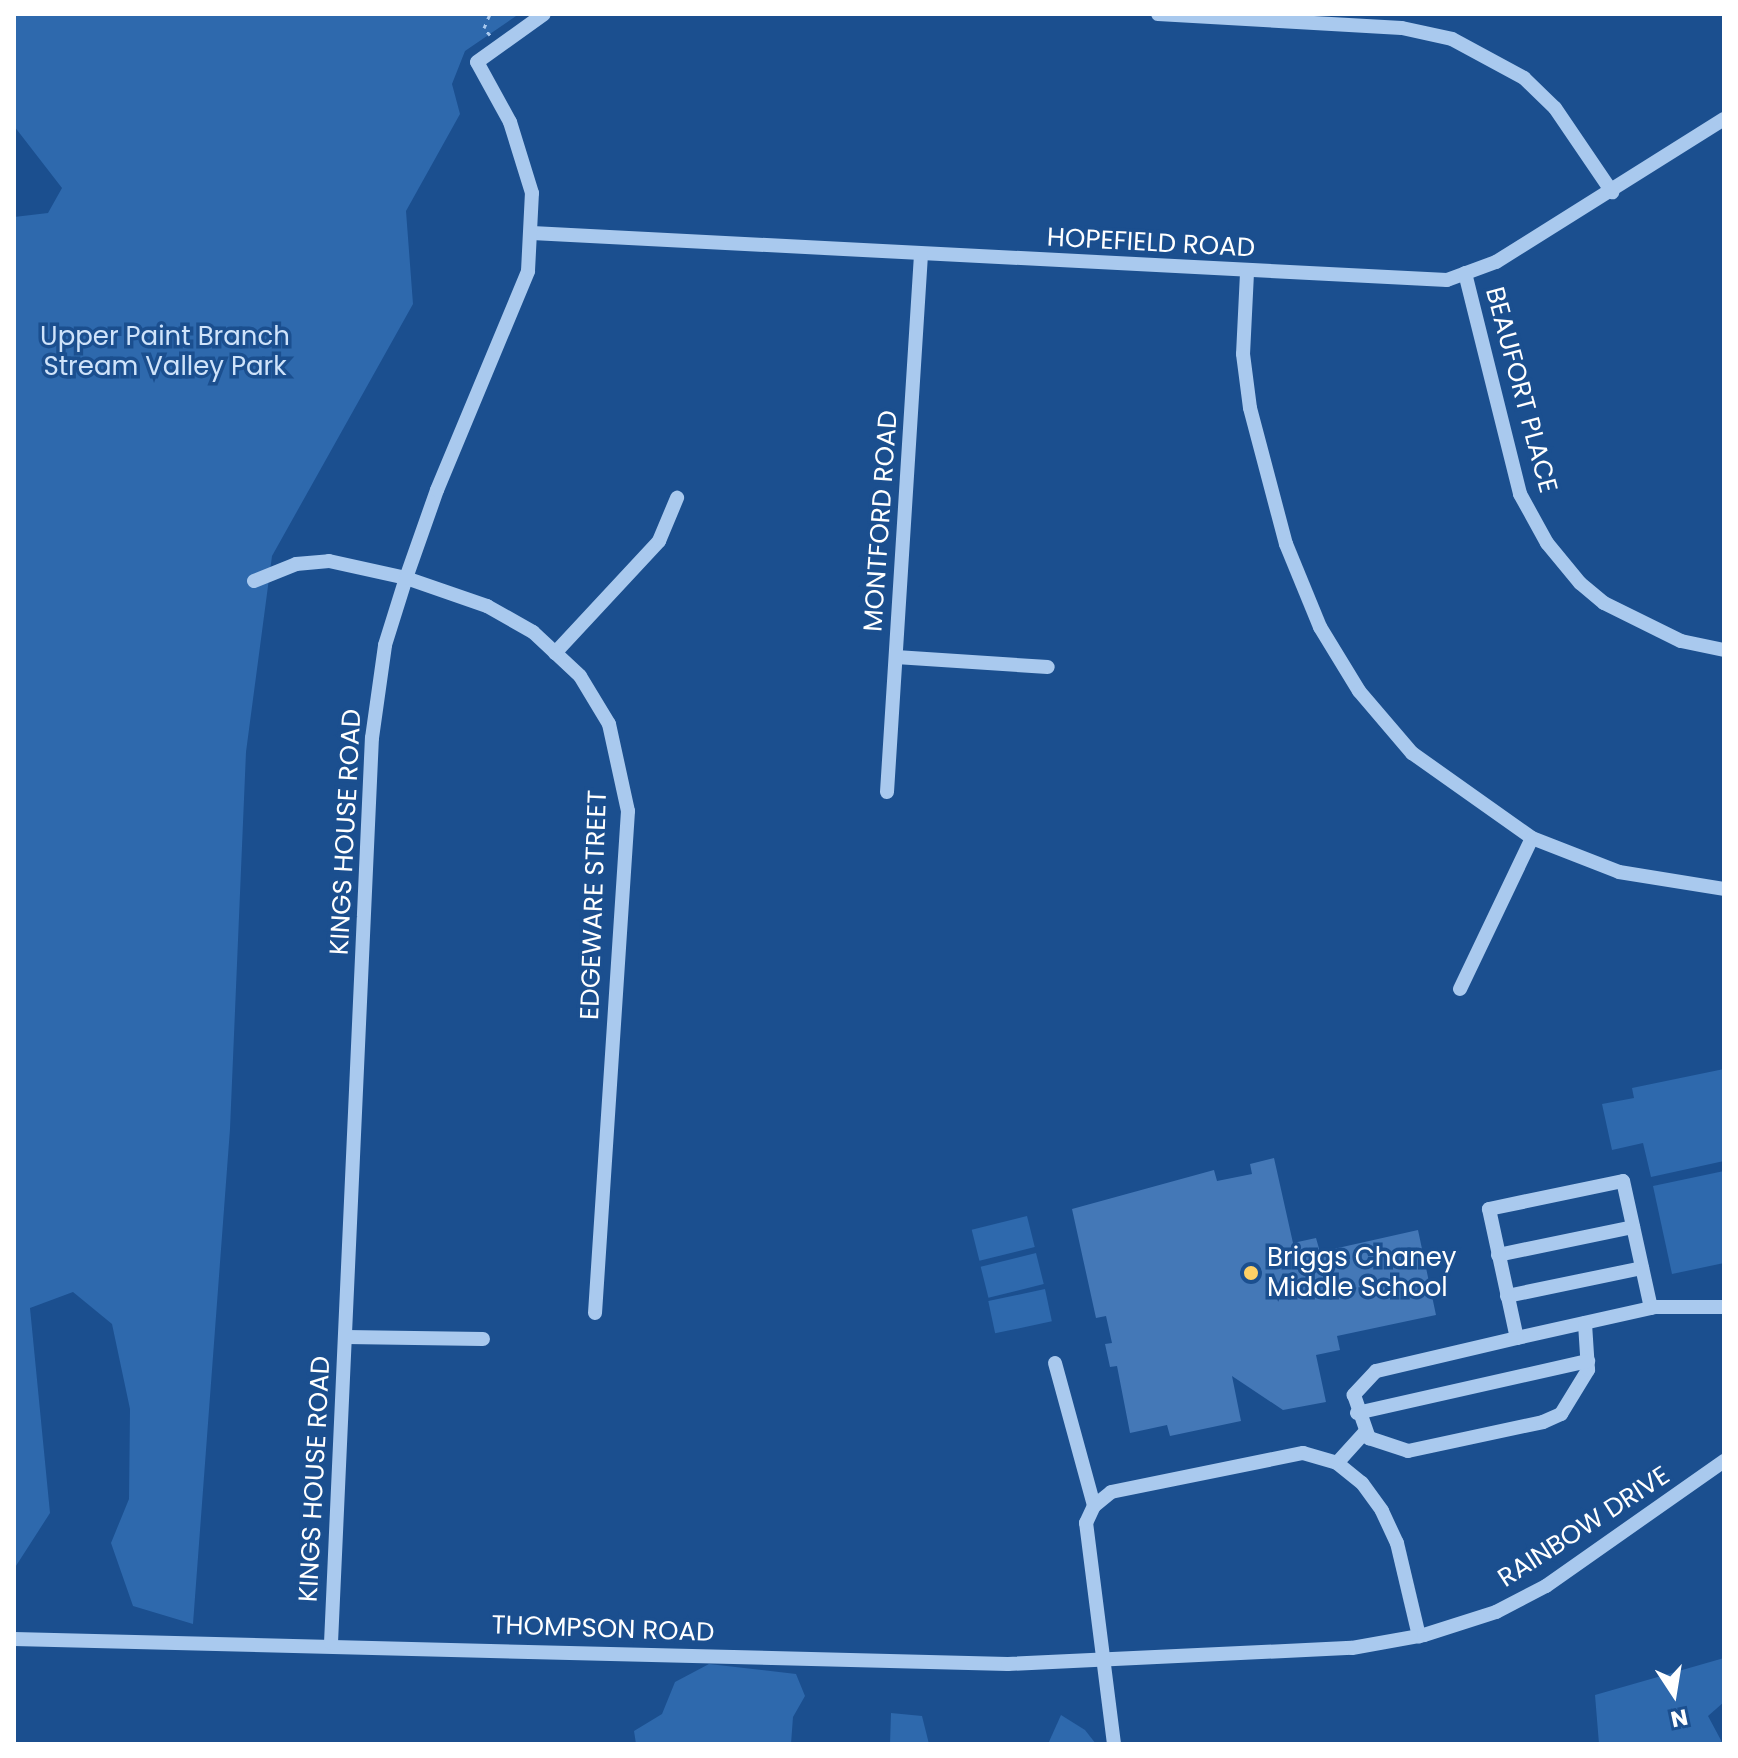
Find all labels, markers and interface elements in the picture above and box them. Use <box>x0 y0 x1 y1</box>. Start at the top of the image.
street label: HOPEFIELD ROAD <box>1046 222 1256 264</box>
street label: BEAUFORT PLACE <box>1479 284 1563 496</box>
park label: Upper Paint Branch Stream Valley Park <box>40 321 290 382</box>
street label: MONTFORD ROAD <box>858 409 904 633</box>
street label: KINGS HOUSE ROAD <box>324 708 368 956</box>
street label: EDGEWARE STREET <box>574 789 614 1021</box>
place label: Briggs Chaney Middle School <box>1267 1242 1456 1304</box>
marker: Briggs Chaney Middle School <box>1242 1264 1260 1282</box>
street label: KINGS HOUSE ROAD <box>293 1355 337 1603</box>
street label: RAINBOW DRIVE <box>1492 1460 1676 1594</box>
street label: THOMPSON ROAD <box>491 1610 715 1648</box>
north arrow <box>1634 1654 1714 1734</box>
text: N <box>1668 1701 1690 1735</box>

